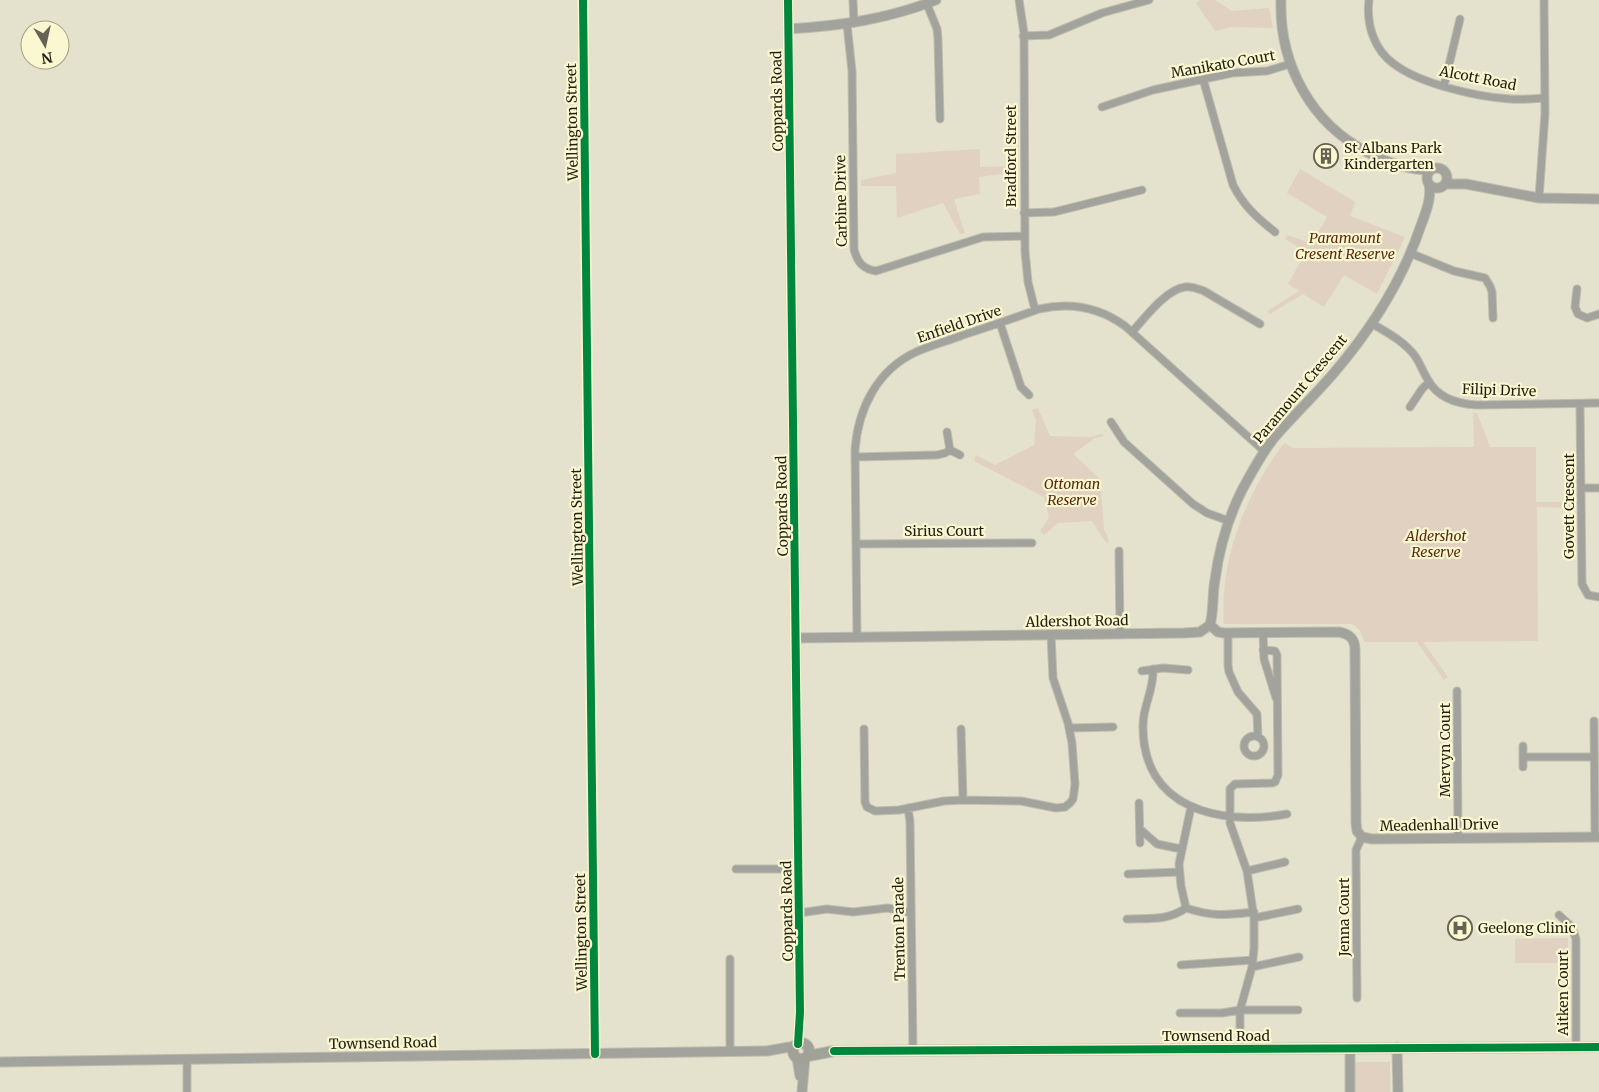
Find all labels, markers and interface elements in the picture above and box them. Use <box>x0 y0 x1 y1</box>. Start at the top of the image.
north arrow <box>20 20 70 70</box>
street label: Manikato Court <box>1169 46 1277 82</box>
text: N <box>40 48 54 68</box>
street label: Coppards Road <box>767 50 787 151</box>
street label: Alcott Road <box>1437 62 1518 94</box>
street label: Wellington Street <box>562 63 582 182</box>
street label: Bradford Street <box>1002 104 1020 207</box>
place label: St Albans Park Kindergarten <box>1344 139 1442 173</box>
building icon: St Albans Park Kindergarten <box>1313 143 1339 169</box>
street label: Carbine Drive <box>831 155 851 247</box>
park label: Paramount Cresent Reserve <box>1295 229 1395 263</box>
street label: Enfield Drive <box>915 301 1003 347</box>
street label: Paramount Crescent <box>1249 331 1351 447</box>
street label: Filipi Drive <box>1462 380 1536 400</box>
street label: Govett Crescent <box>1560 452 1578 559</box>
street label: Coppards Road <box>772 455 792 556</box>
street label: Wellington Street <box>567 468 587 587</box>
park label: Ottoman Reserve <box>1044 475 1100 509</box>
street label: Sirius Court <box>904 522 984 540</box>
park label: Aldershot Reserve <box>1405 527 1466 561</box>
street label: Aldershot Road <box>1024 611 1129 631</box>
street label: Mervyn Court <box>1436 702 1454 797</box>
street label: Meadenhall Drive <box>1379 815 1499 835</box>
street label: Coppards Road <box>777 860 797 961</box>
street label: Wellington Street <box>571 873 591 992</box>
street label: Trenton Parade <box>889 877 909 981</box>
street label: Jenna Court <box>1335 877 1353 958</box>
hospital icon: Geelong Clinic <box>1447 915 1473 941</box>
place label: Geelong Clinic <box>1478 919 1576 937</box>
street label: Aitken Court <box>1554 950 1572 1037</box>
street label: Townsend Road <box>1162 1027 1271 1045</box>
street label: Townsend Road <box>329 1033 438 1053</box>

